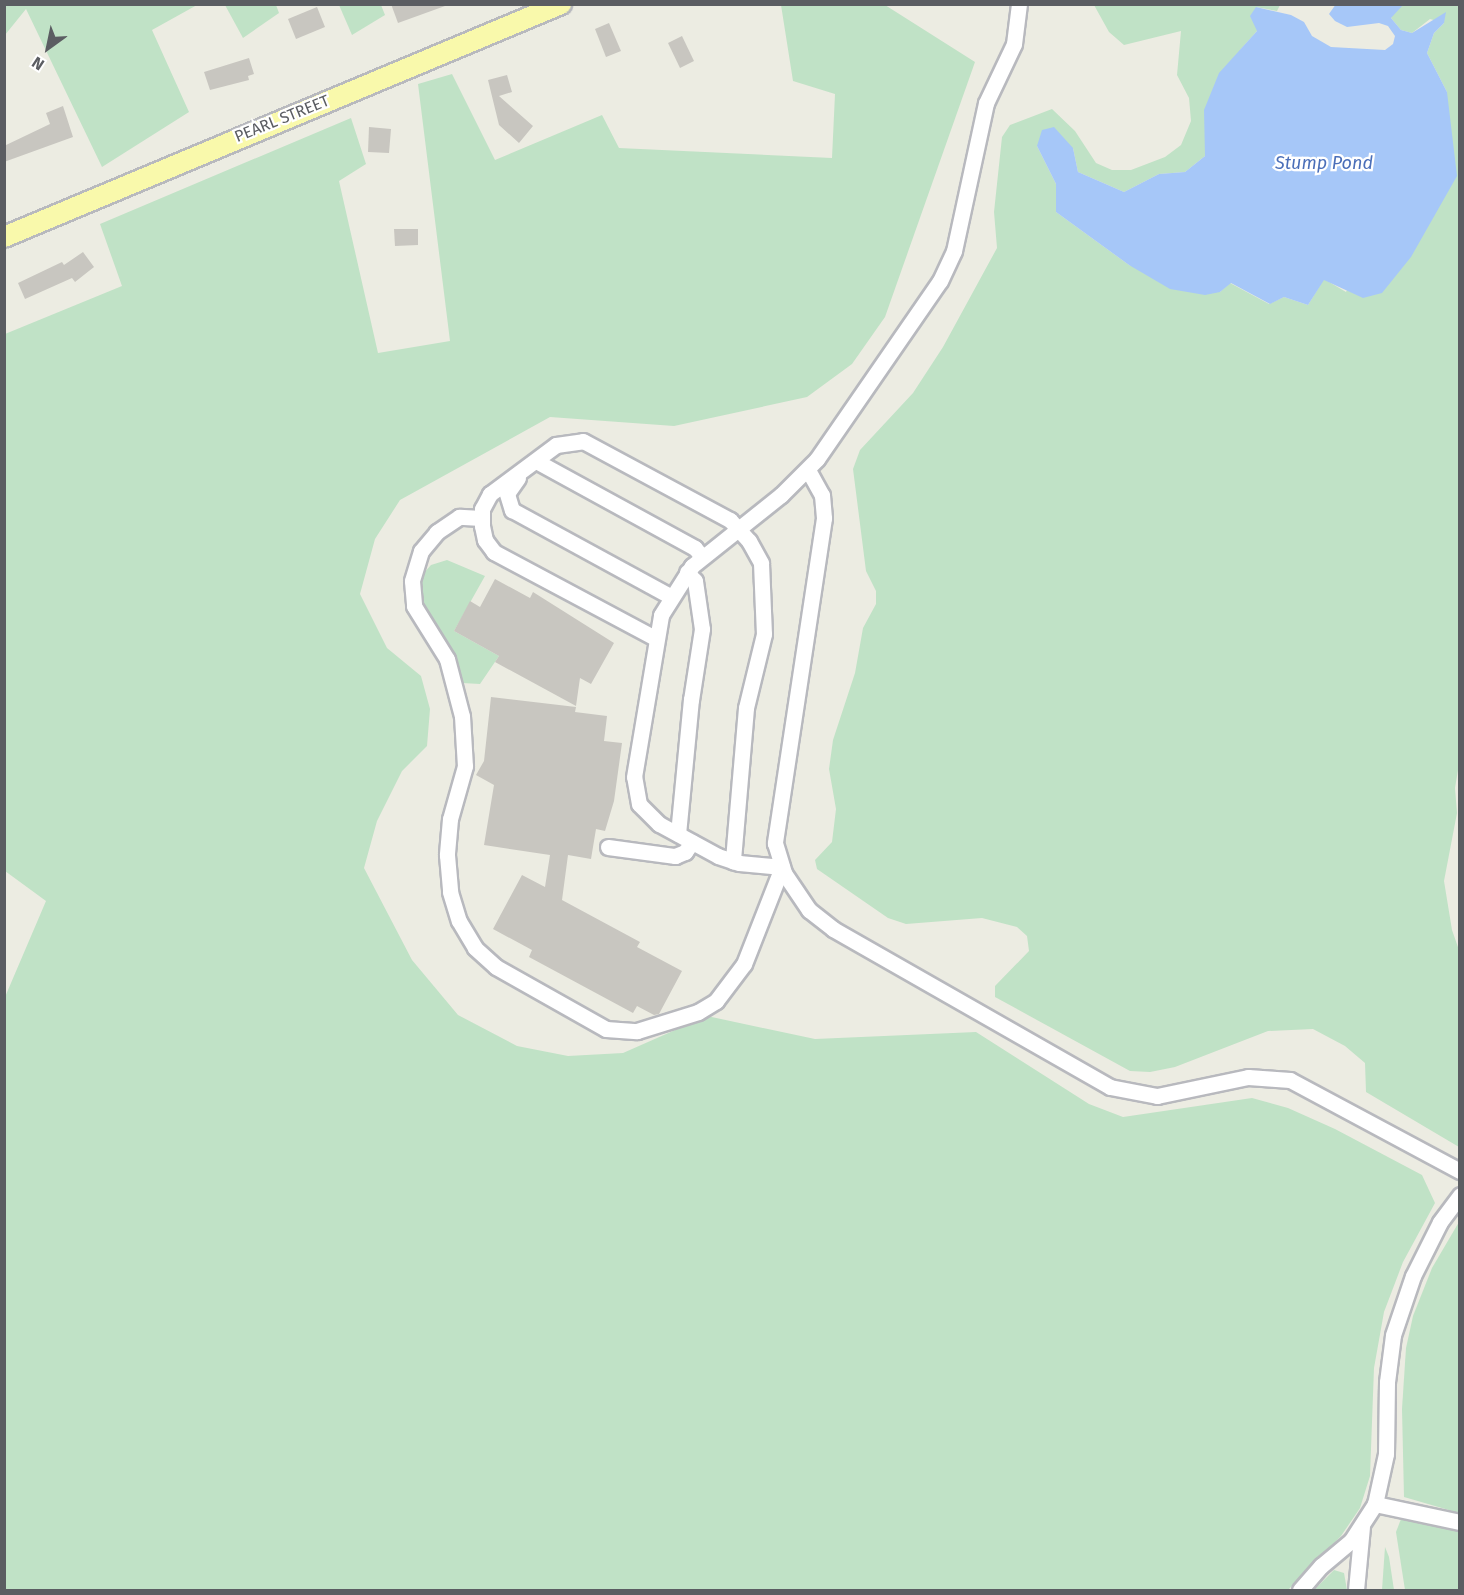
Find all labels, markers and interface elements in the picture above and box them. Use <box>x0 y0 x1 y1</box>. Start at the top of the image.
north arrow <box>18 18 78 78</box>
text: N <box>28 53 48 74</box>
street label: PEARL STREET <box>232 91 332 147</box>
water label: Stump Pond <box>1275 152 1373 174</box>

